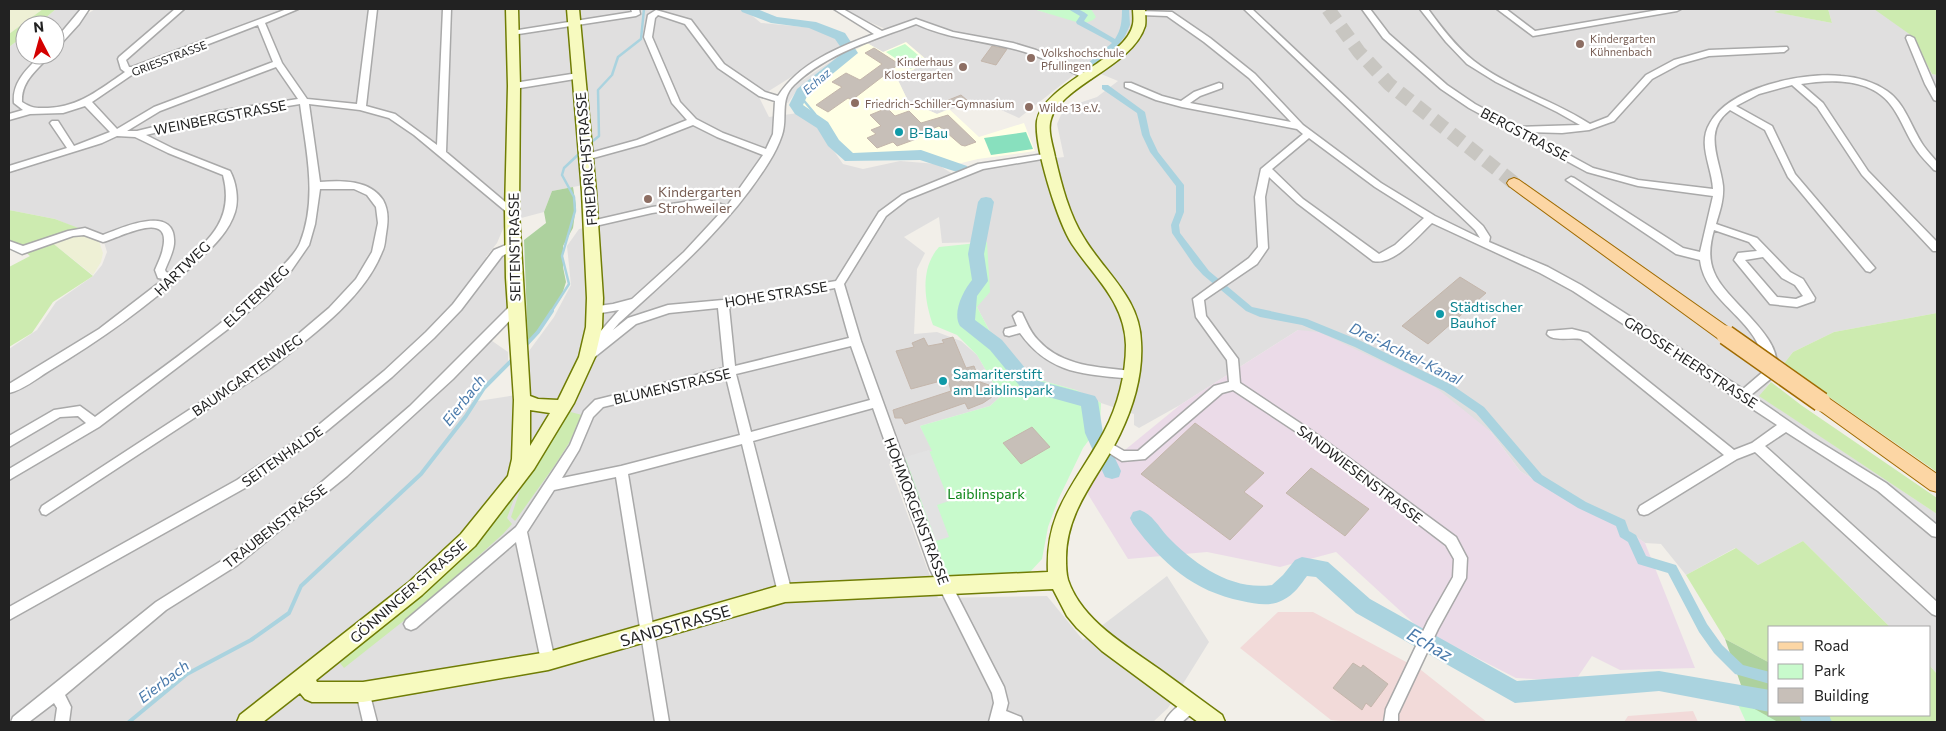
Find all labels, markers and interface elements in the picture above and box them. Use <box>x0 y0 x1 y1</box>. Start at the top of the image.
north arrow <box>15 15 65 65</box>
text: N <box>32 18 45 36</box>
place label: Kindergarten Kühnenbach <box>1590 32 1656 58</box>
street label: GRIESSTRASSE <box>130 38 208 78</box>
marker: Kindergarten Kühnenbach <box>1574 38 1586 50</box>
place label: Volkshochschule Pfullingen <box>1041 46 1124 72</box>
marker: Volkshochschule Pfullingen <box>1025 52 1037 64</box>
place label: Kinderhaus Klostergarten <box>884 55 953 81</box>
marker: Kinderhaus Klostergarten <box>957 61 969 73</box>
water label: Echaz <box>799 65 833 97</box>
street label: FRIEDRICHSTRASSE <box>572 91 600 227</box>
street label: WEINBERGSTRASSE <box>152 96 288 138</box>
marker: Friedrich-Schiller-Gymnasium <box>849 97 861 109</box>
place label: Friedrich-Schiller-Gymnasium <box>865 97 1014 110</box>
marker: Wilde 13 e.V. <box>1023 101 1035 113</box>
place label: Wilde 13 e.V. <box>1039 101 1101 114</box>
street label: BERGSTRASSE <box>1478 104 1572 164</box>
place label: B-Bau <box>909 124 948 141</box>
marker: B-Bau <box>893 126 905 138</box>
place label: Kindergarten Strohweiler <box>658 183 742 216</box>
street label: SEITENSTRASSE <box>505 192 523 302</box>
marker: Kindergarten Strohweiler <box>642 193 654 205</box>
street label: HARTWEG <box>151 237 213 299</box>
street label: ELSTERWEG <box>220 261 292 331</box>
street label: HOHE STRASSE <box>723 277 829 311</box>
place label: Städtischer Bauhof <box>1450 298 1523 331</box>
marker: Städtischer Bauhof <box>1434 308 1446 320</box>
street label: GROSSE HEERSTRASSE <box>1621 313 1761 411</box>
water label: Drei-Achtel-Kanal <box>1347 318 1466 388</box>
street label: BAUMGARTENWEG <box>188 330 306 420</box>
street label: BLUMENSTRASSE <box>612 364 732 408</box>
place label: Samariterstift am Laiblinspark <box>953 365 1053 398</box>
water label: Eierbach <box>438 371 488 429</box>
marker: Samariterstift am Laiblinspark <box>937 375 949 387</box>
street label: SANDWIESENSTRASSE <box>1294 421 1426 527</box>
street label: SEITENHALDE <box>238 422 326 490</box>
street label: HOHMORGENSTRASSE <box>881 435 953 587</box>
street label: TRAUBENSTRASSE <box>220 480 330 572</box>
park label: Laiblinspark <box>947 485 1025 502</box>
street label: GÖNNINGER STRASSE <box>346 536 470 646</box>
street label: SANDSTRASSE <box>618 600 732 650</box>
water label: Echaz <box>1404 622 1456 666</box>
legend <box>1768 626 1931 716</box>
text: Road <box>1814 636 1849 654</box>
water label: Eierbach <box>134 656 192 706</box>
text: Park <box>1814 661 1845 679</box>
text: Building <box>1814 686 1869 704</box>

